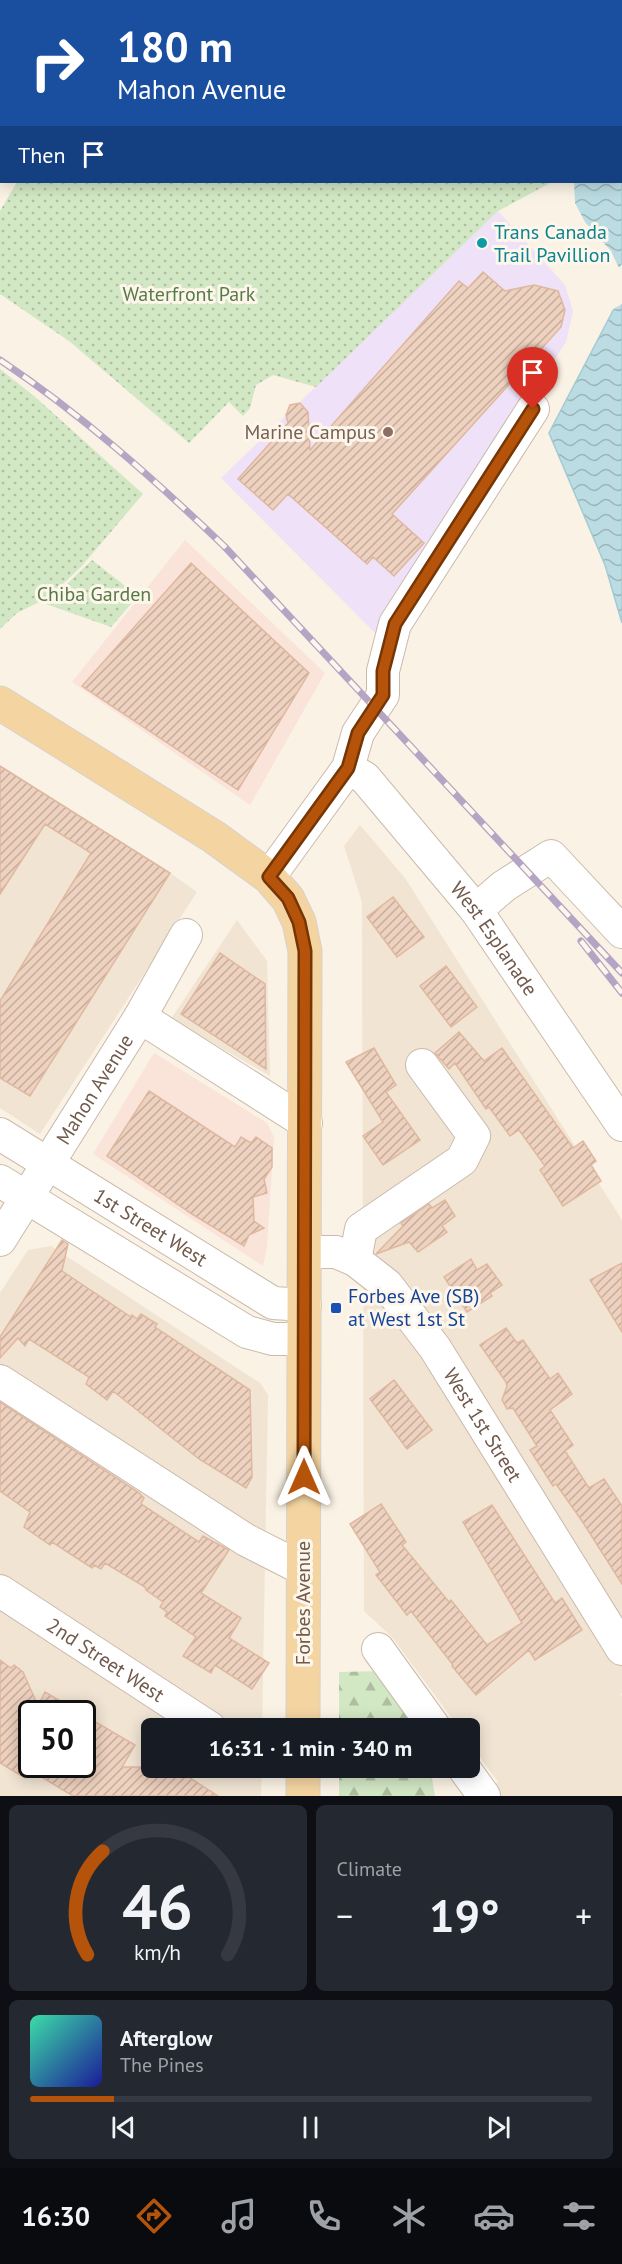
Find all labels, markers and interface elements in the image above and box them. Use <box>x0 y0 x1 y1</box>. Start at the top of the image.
text: 180 m <box>117 19 233 74</box>
icon: right <box>18 24 96 102</box>
text: Mahon Avenue <box>117 72 286 106</box>
icon: arrive <box>77 138 110 171</box>
text: Then <box>18 141 65 169</box>
place label: Trans Canada Trail Pavillion <box>494 219 610 268</box>
marker: Trans Canada Trail Pavillion <box>475 236 489 250</box>
park label: Waterfront Park <box>123 281 256 307</box>
pin <box>507 347 558 409</box>
icon: arrive <box>516 356 549 389</box>
place label: Marine Campus <box>244 419 376 445</box>
marker: Marine Campus <box>381 425 395 439</box>
park label: Chiba Garden <box>37 581 151 607</box>
street label: West Esplanade <box>445 876 543 1001</box>
street label: Mahon Avenue <box>50 1029 139 1149</box>
street label: 1st Street West <box>89 1182 212 1272</box>
place label: Forbes Ave (SB) at West 1st St <box>348 1283 479 1332</box>
marker: Forbes Ave (SB) at West 1st St <box>329 1301 343 1315</box>
street label: West 1st Street <box>438 1363 528 1487</box>
position arrow <box>272 1445 336 1509</box>
street label: Forbes Avenue <box>290 1541 316 1665</box>
street label: 2nd Street West <box>42 1612 169 1708</box>
speed limit sign: 50 <box>18 1700 96 1778</box>
text: 16:31 · 1 min · 340 m <box>209 1734 412 1762</box>
text: Climate <box>337 1856 402 1882</box>
text: 46 <box>122 1865 193 1946</box>
text: 19° <box>429 1886 500 1944</box>
text: − <box>337 1894 353 1937</box>
text: + <box>575 1894 592 1937</box>
text: km/h <box>134 1938 181 1966</box>
text: Afterglow <box>120 2024 212 2052</box>
text: The Pines <box>120 2052 204 2078</box>
icon: previous <box>107 2111 140 2144</box>
icon: pause <box>294 2111 327 2144</box>
icon: next <box>482 2111 515 2144</box>
icon: directions <box>133 2195 175 2237</box>
icon: music <box>218 2195 260 2237</box>
icon: phone <box>303 2195 345 2237</box>
icon: climate <box>388 2195 430 2237</box>
icon: car <box>473 2195 515 2237</box>
icon: filters <box>558 2195 600 2237</box>
text: 16:30 <box>22 2199 90 2233</box>

